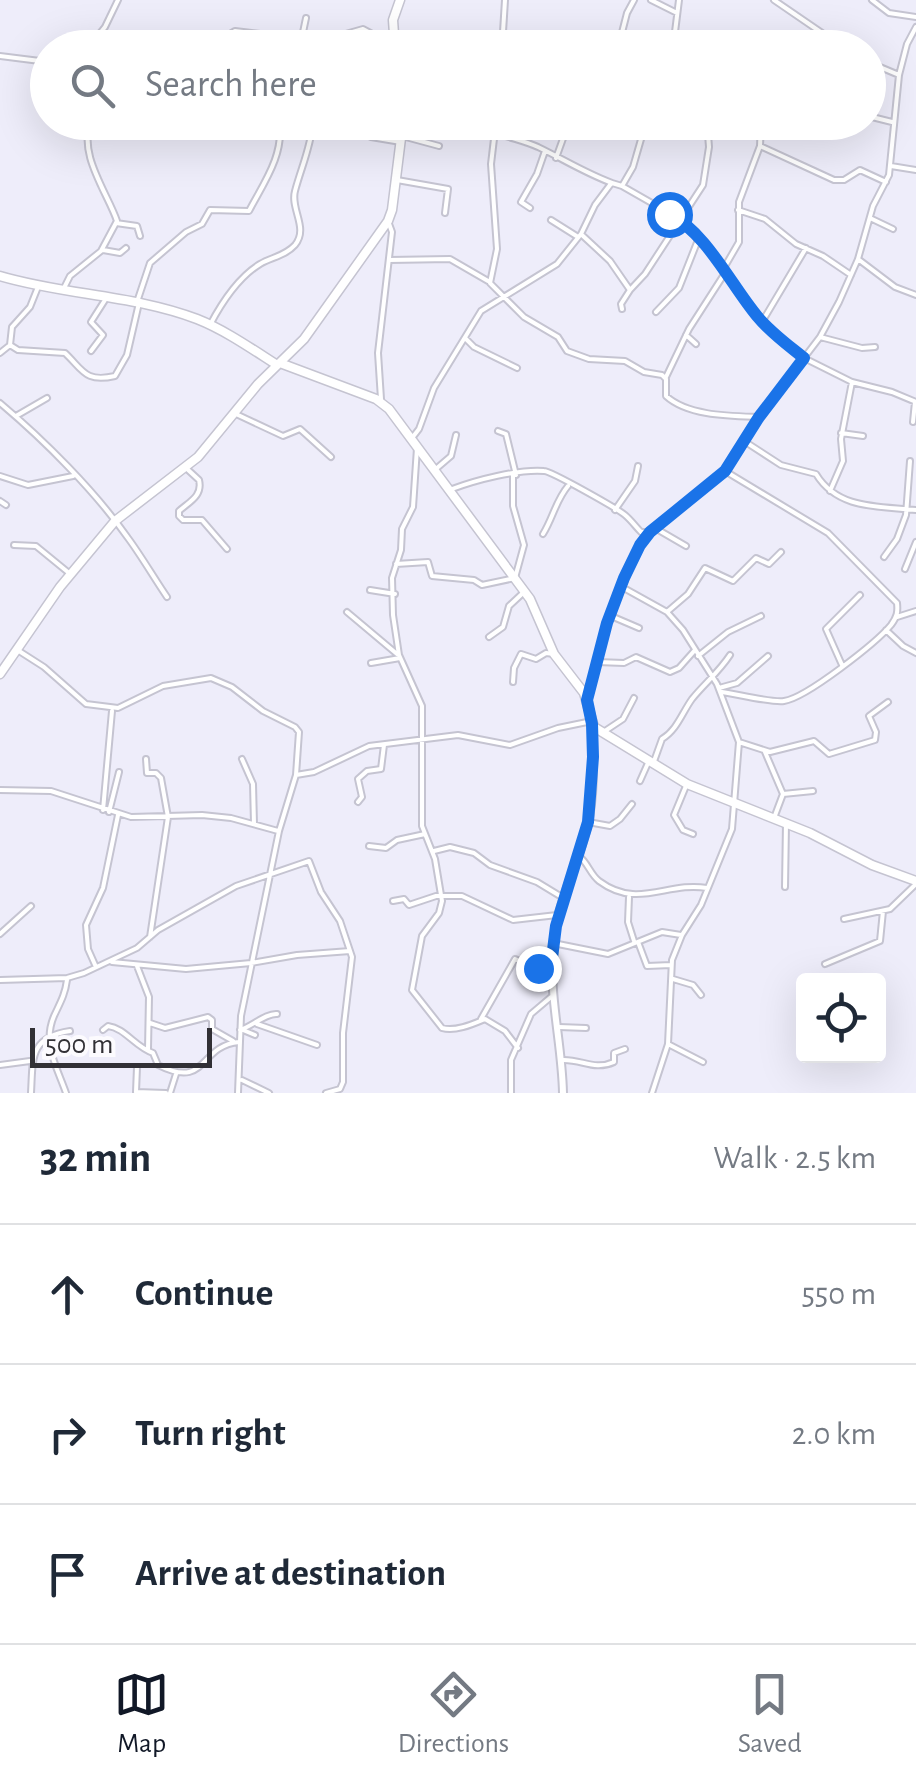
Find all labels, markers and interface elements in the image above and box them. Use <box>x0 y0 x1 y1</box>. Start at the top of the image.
search box <box>30 30 886 140</box>
icon: search <box>65 58 120 113</box>
text: Search here <box>145 66 317 104</box>
route start <box>647 192 693 238</box>
route end <box>516 946 562 992</box>
map controls <box>796 973 886 1063</box>
button: locate <box>796 973 886 1063</box>
scale bar <box>30 1023 212 1068</box>
text: 500 m <box>45 1031 113 1059</box>
text: 32 min <box>40 1137 151 1179</box>
text: Walk · 2.5 km <box>713 1142 876 1174</box>
icon: ahead <box>40 1267 95 1322</box>
text: Continue <box>135 1275 273 1313</box>
text: 550 m <box>801 1278 876 1310</box>
icon: right <box>40 1407 95 1462</box>
text: Turn right <box>135 1415 285 1453</box>
text: 2.0 km <box>792 1418 876 1450</box>
icon: arrive <box>40 1547 95 1602</box>
text: Arrive at destination <box>135 1555 446 1593</box>
tab: Map <box>114 1667 169 1761</box>
tab: Directions <box>398 1667 509 1761</box>
tab: Saved <box>738 1667 802 1761</box>

